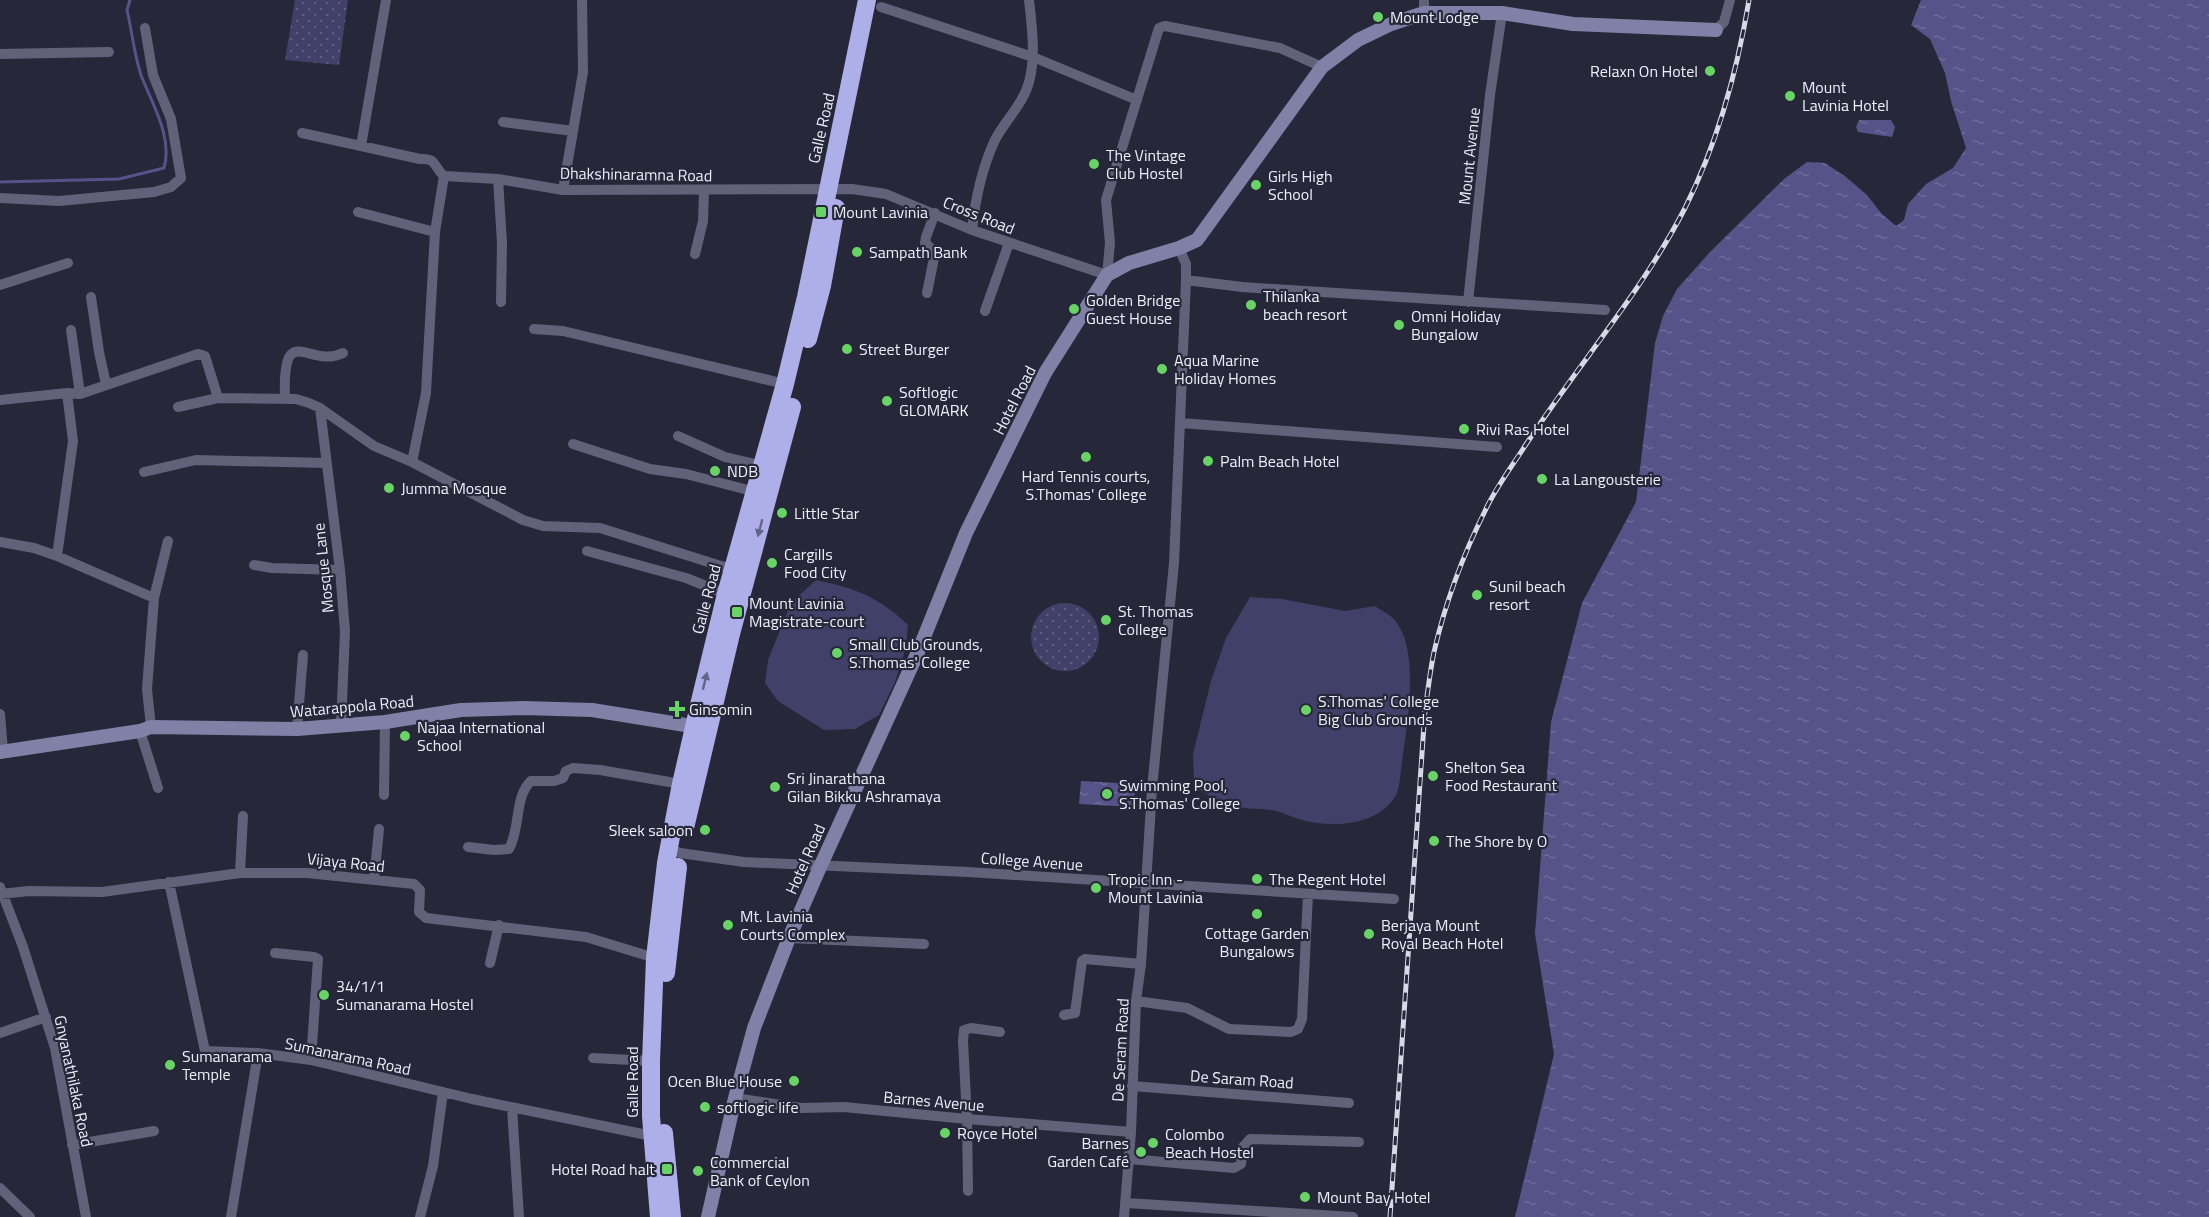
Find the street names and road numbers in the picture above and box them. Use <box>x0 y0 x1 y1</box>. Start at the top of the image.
street label: Galle Road <box>801 90 841 166</box>
street label: Mount Avenue <box>1452 106 1486 206</box>
street label: Dhakshinaramna Road <box>560 161 712 187</box>
street label: Cross Road <box>939 190 1019 240</box>
street label: Hotel Road <box>986 361 1042 439</box>
street label: Mosque Lane <box>306 522 340 614</box>
street label: Galle Road <box>685 561 727 637</box>
street label: Watarappola Road <box>289 689 415 723</box>
street label: Hotel Road <box>779 820 831 898</box>
street label: College Avenue <box>980 845 1084 877</box>
street label: Vijaya Road <box>306 846 386 878</box>
street label: De Seram Road <box>1105 998 1135 1102</box>
street label: Gnyanathilaka Road <box>48 1013 100 1149</box>
street label: Sumanarama Road <box>283 1031 413 1081</box>
street label: Galle Road <box>620 1046 644 1118</box>
street label: De Saram Road <box>1189 1063 1295 1095</box>
street label: Barnes Avenue <box>883 1085 985 1117</box>

